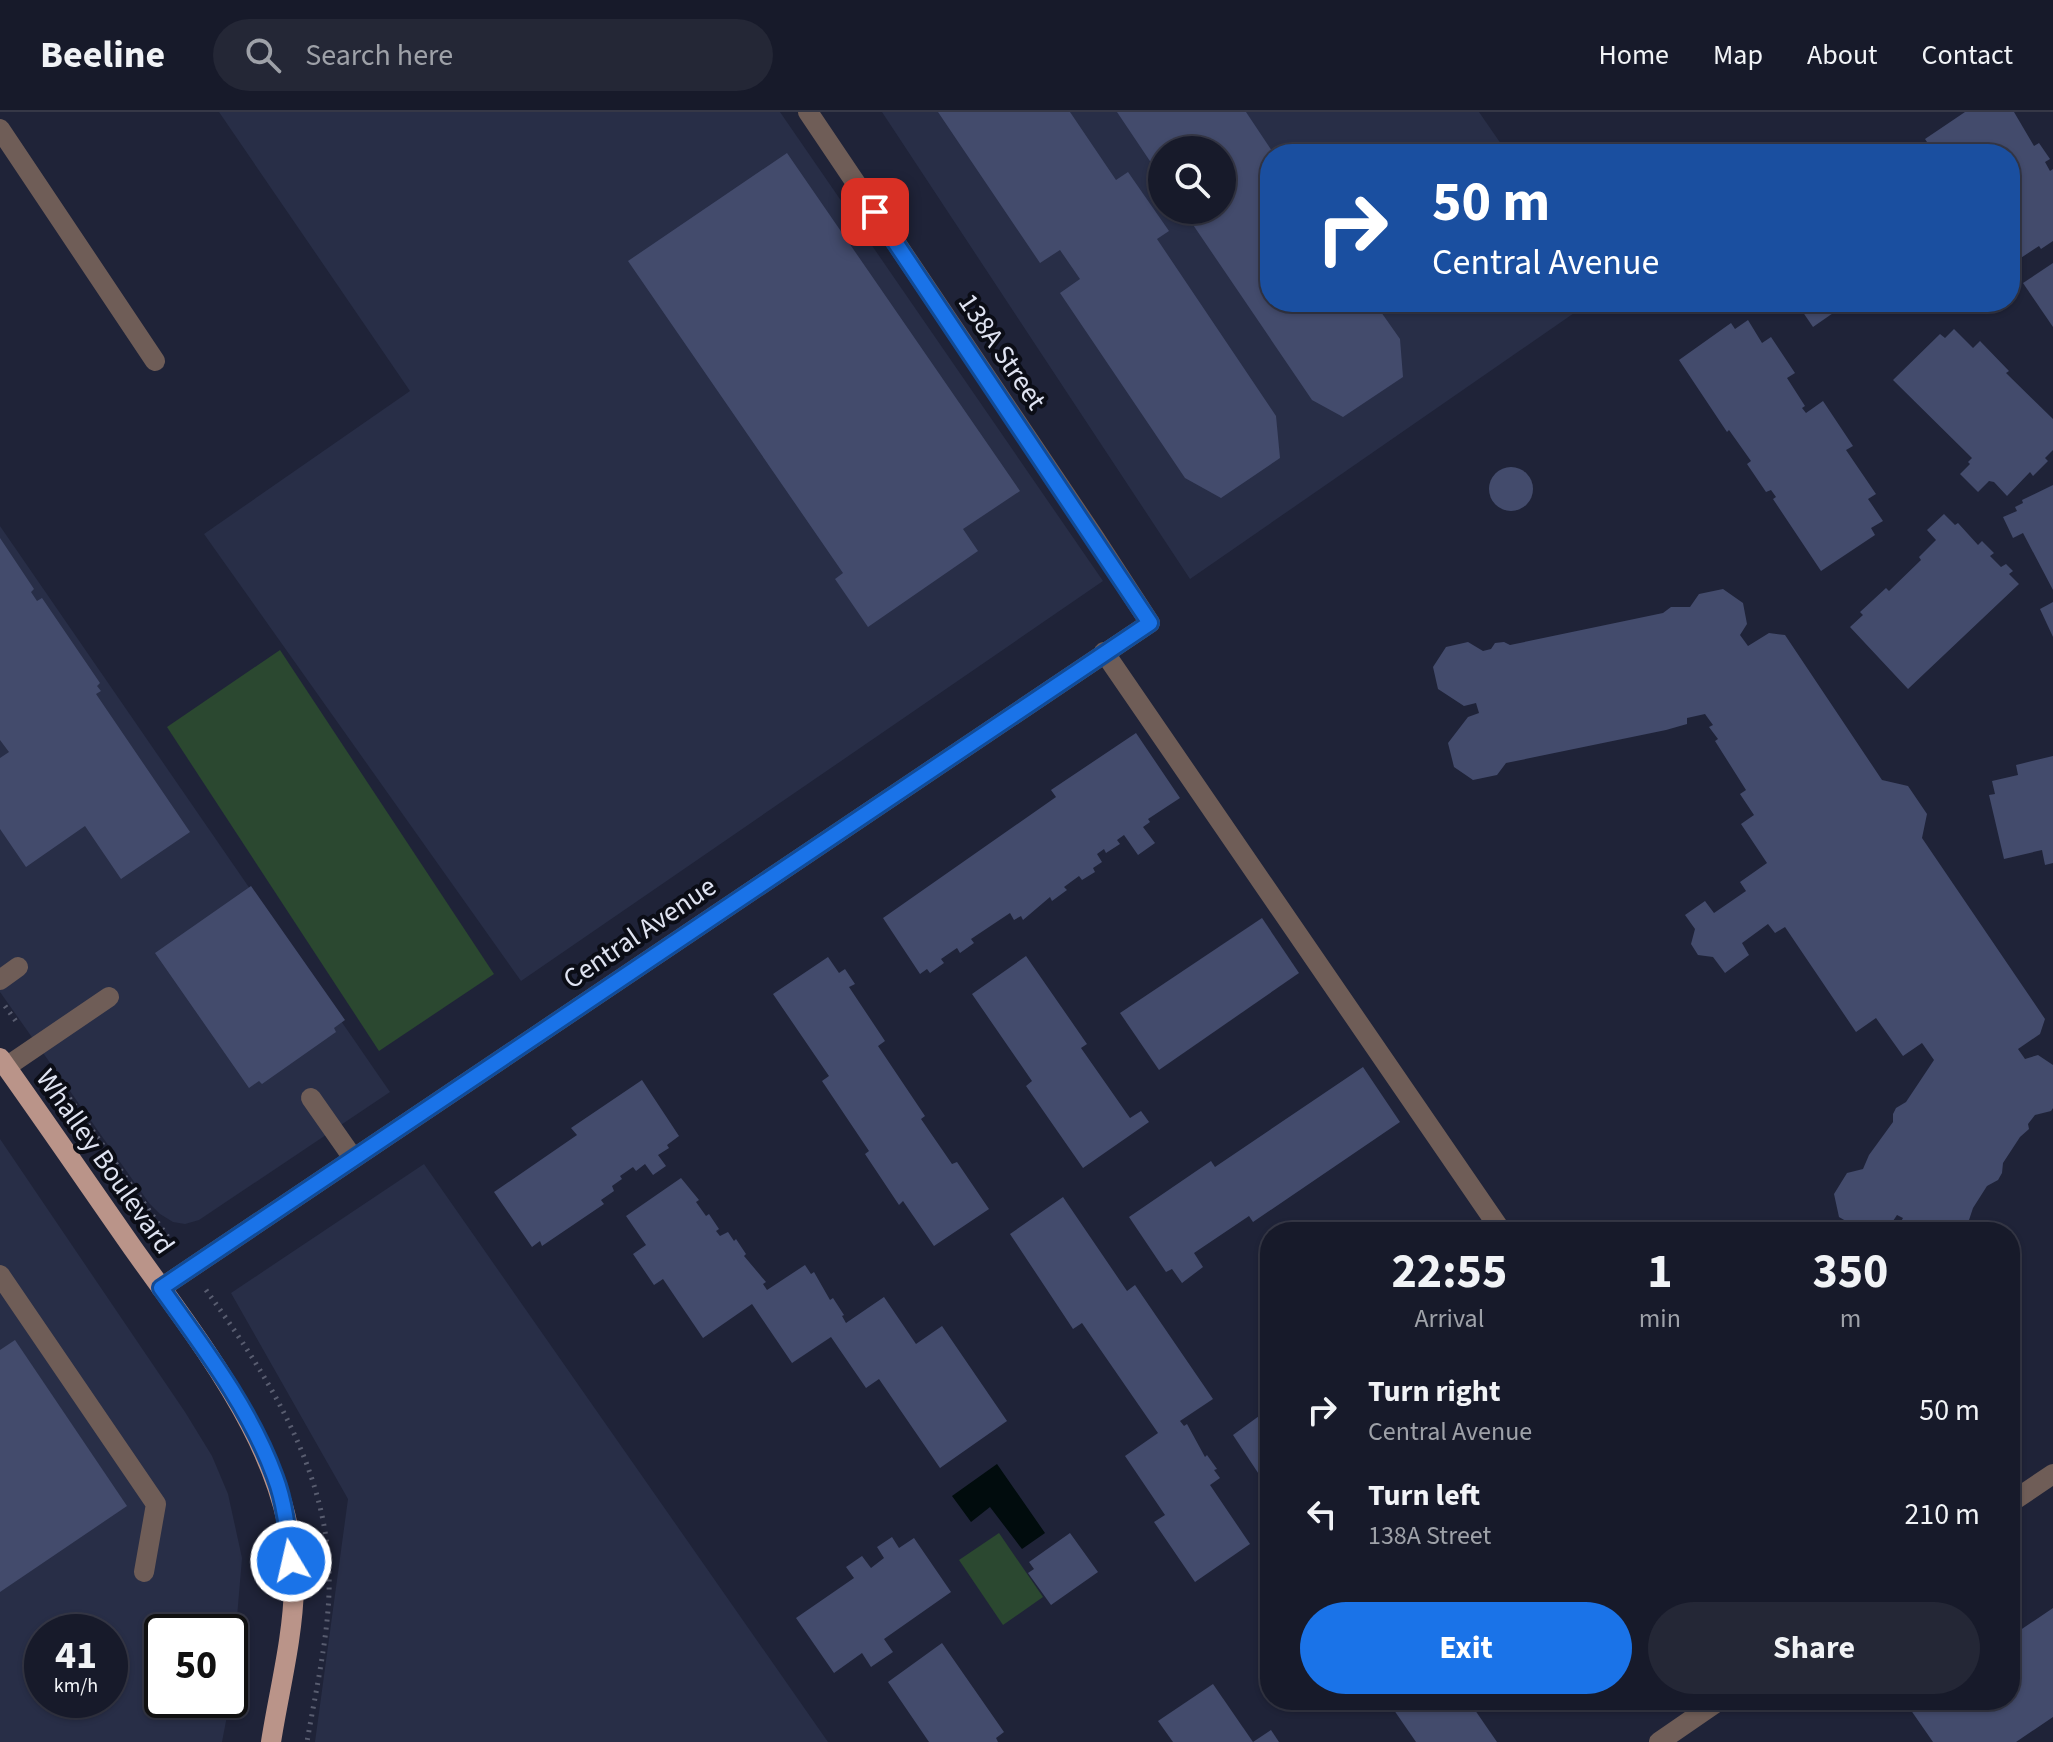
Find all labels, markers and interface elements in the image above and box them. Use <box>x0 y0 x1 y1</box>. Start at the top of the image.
search box <box>213 19 773 91</box>
text: Beeline <box>40 28 165 82</box>
icon: search <box>241 33 285 77</box>
text: Search here <box>305 34 453 77</box>
text: Home <box>1598 35 1669 75</box>
text: Map <box>1713 35 1763 75</box>
text: About <box>1807 35 1878 75</box>
text: Contact <box>1922 35 2013 75</box>
map controls <box>1148 136 1236 224</box>
button: search <box>1148 136 1236 224</box>
text: 50 m <box>1432 163 1550 242</box>
icon: right <box>1300 176 1404 280</box>
pin <box>841 178 909 246</box>
icon: arrive <box>853 190 897 234</box>
text: Central Avenue <box>1432 237 1659 288</box>
street label: 138A Street <box>948 285 1056 418</box>
street label: Central Avenue <box>555 867 724 999</box>
street label: Whalley Boulevard <box>26 1061 184 1262</box>
text: 22:55 <box>1391 1238 1507 1306</box>
text: 1 <box>1647 1238 1673 1306</box>
text: 350 <box>1812 1238 1888 1306</box>
text: Arrival <box>1414 1300 1484 1337</box>
text: min <box>1639 1300 1681 1337</box>
text: m <box>1840 1300 1861 1337</box>
text: Turn right <box>1368 1370 1500 1413</box>
icon: right <box>1300 1388 1344 1432</box>
text: 50 m <box>1919 1389 1980 1432</box>
text: Central Avenue <box>1368 1413 1532 1450</box>
text: Turn left <box>1368 1474 1480 1517</box>
icon: left <box>1300 1492 1344 1536</box>
text: 210 m <box>1904 1493 1980 1536</box>
text: 138A Street <box>1368 1517 1491 1554</box>
position arrow <box>249 1519 333 1603</box>
button: Exit <box>1300 1602 1632 1694</box>
button: Share <box>1648 1602 1980 1694</box>
speed limit sign: 50 <box>144 1614 248 1718</box>
text: 41 <box>55 1627 97 1684</box>
text: km/h <box>54 1672 98 1700</box>

